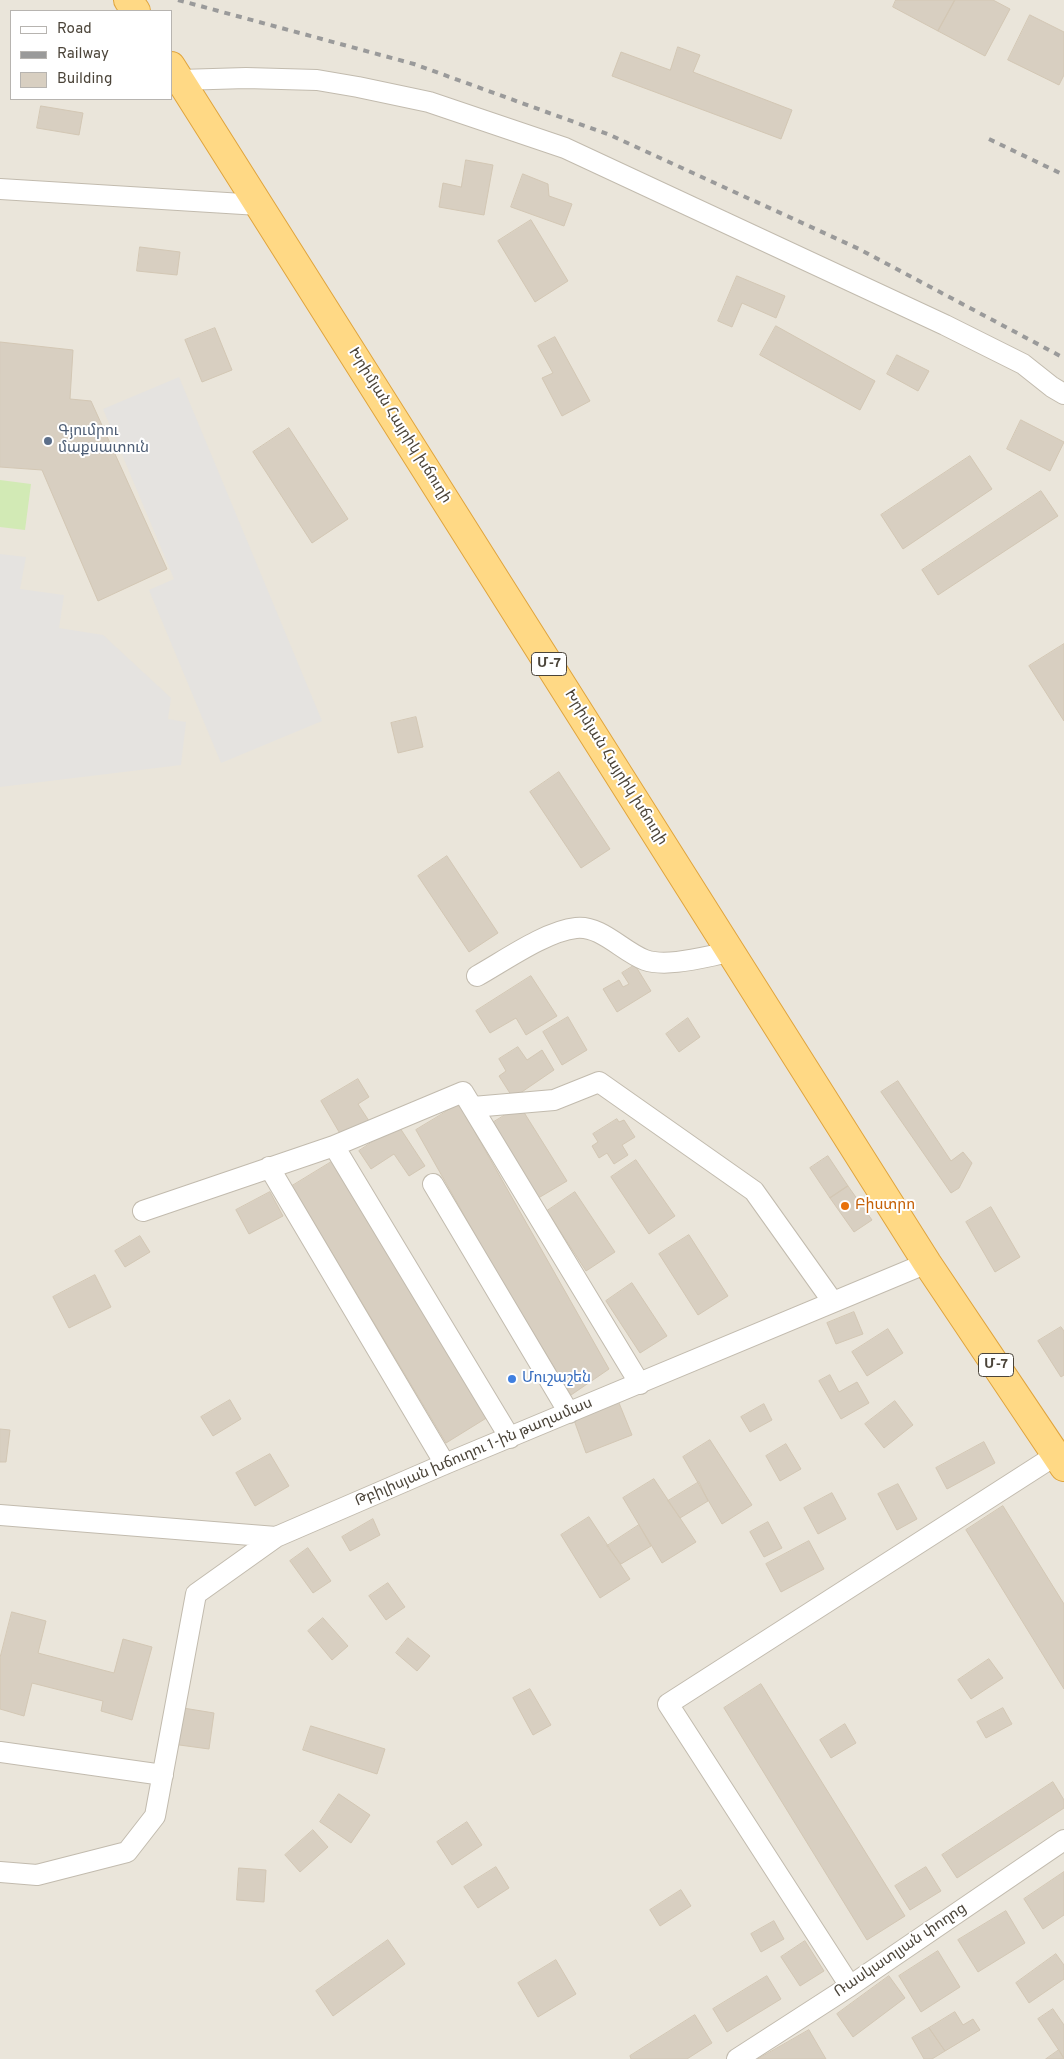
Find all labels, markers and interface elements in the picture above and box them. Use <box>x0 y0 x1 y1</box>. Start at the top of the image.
legend <box>10 10 172 100</box>
text: Road <box>57 20 92 39</box>
text: Railway <box>57 45 109 64</box>
text: Building <box>57 70 112 89</box>
street label: Խրիմյան Հայրիկ խճուղի <box>344 345 454 507</box>
place label: Գյումրու մաքսատուն <box>58 423 149 458</box>
marker: Գյումրու մաքսատուն <box>42 435 54 447</box>
road number: Մ-7 <box>532 652 566 676</box>
street label: Խրիմյան Հայրիկ խճուղի <box>560 687 670 849</box>
place label: Բիստրո <box>855 1197 915 1215</box>
marker: Բիստրո <box>839 1200 851 1212</box>
road number: Մ-7 <box>978 1354 1014 1376</box>
place label: Մուշաշեն <box>522 1370 591 1388</box>
marker: Մուշաշեն <box>506 1373 518 1385</box>
street label: Թբիլիսյան խճուղու 1-ին թաղամաս <box>352 1395 596 1511</box>
street label: Ռասկատլյան փողոց <box>831 1900 971 2002</box>

